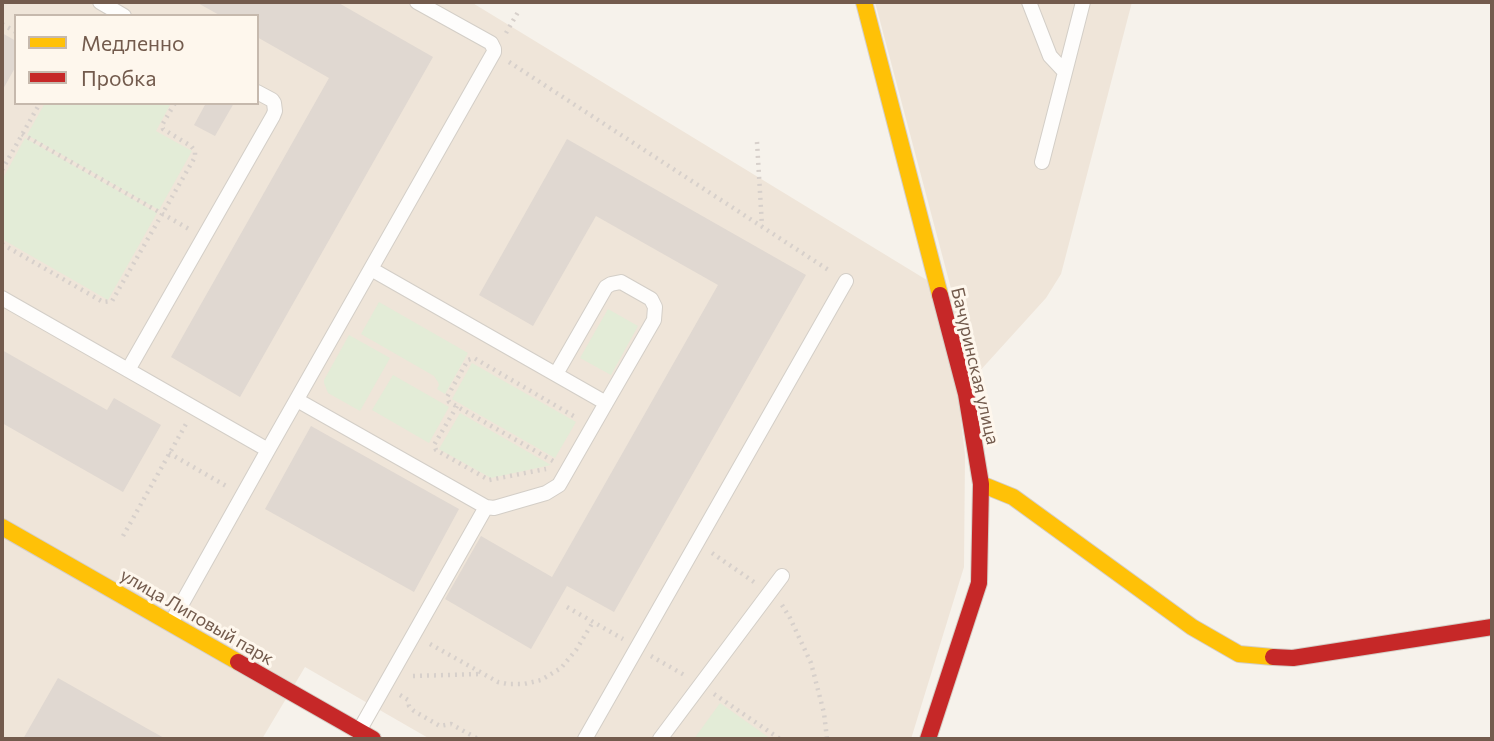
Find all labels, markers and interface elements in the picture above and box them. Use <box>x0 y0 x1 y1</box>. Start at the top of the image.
legend <box>14 14 259 105</box>
text: Медленно <box>81 30 185 55</box>
text: Пробка <box>81 65 156 90</box>
street label: Бачуринская улица <box>946 285 1004 447</box>
street label: улица Липовый парк <box>116 564 278 670</box>

